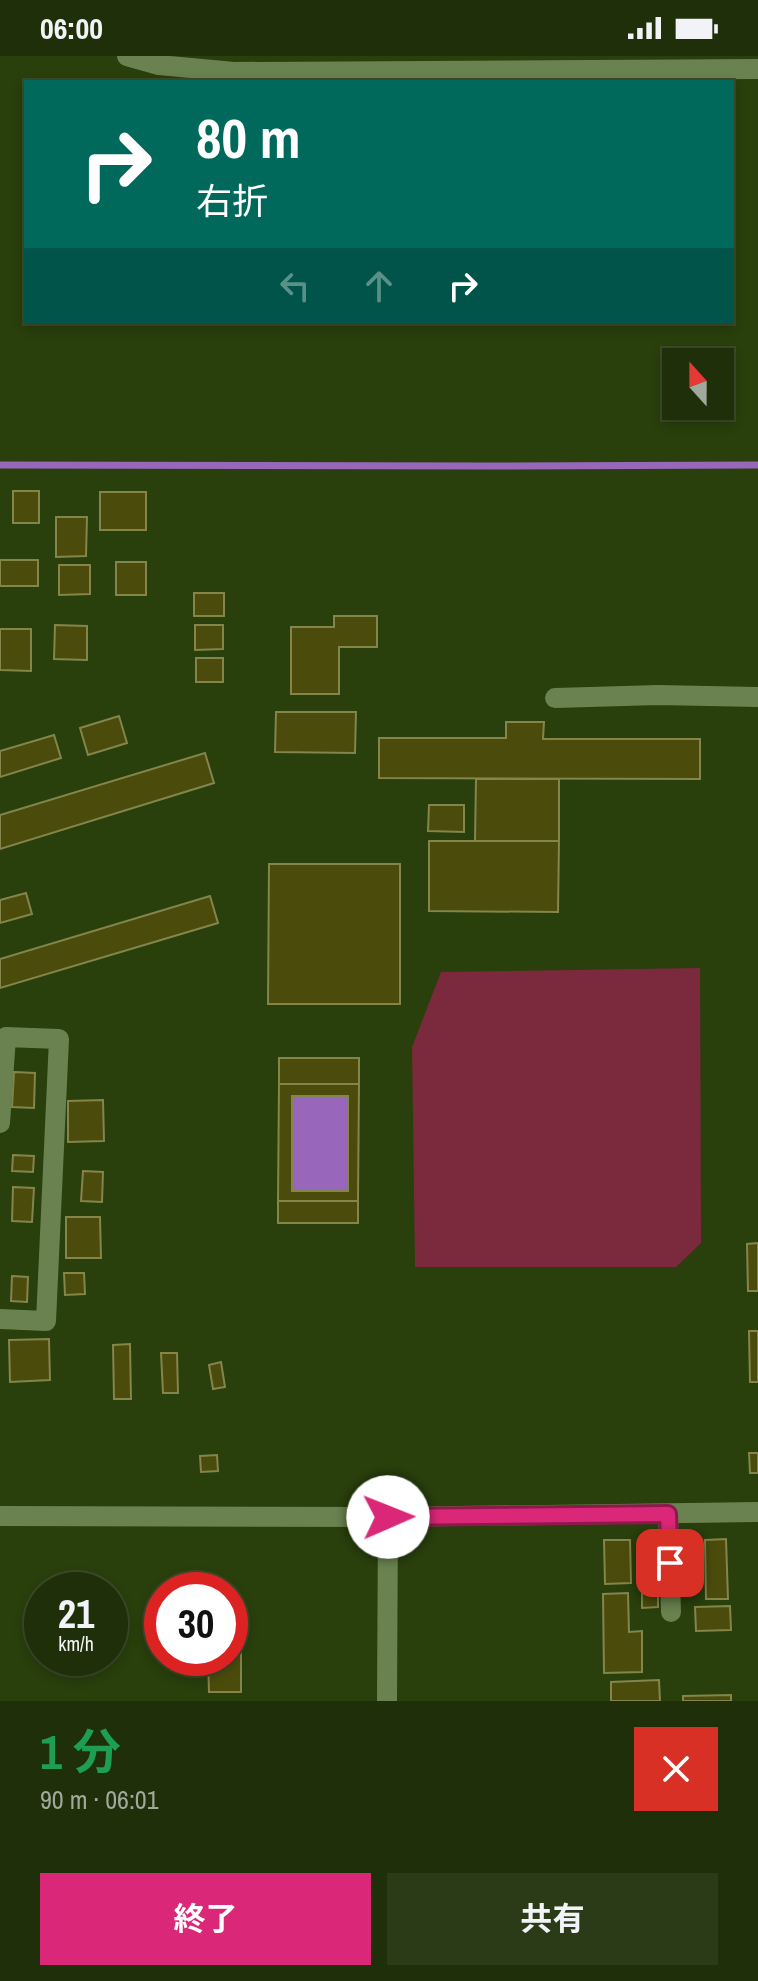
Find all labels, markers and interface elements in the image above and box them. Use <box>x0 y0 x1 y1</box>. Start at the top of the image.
text: 06:00 <box>40 8 103 48</box>
text: 80 m <box>196 100 301 175</box>
icon: right <box>64 112 168 216</box>
text: 右折 <box>196 177 268 225</box>
icon: left <box>273 264 317 308</box>
icon: ahead <box>357 264 401 308</box>
icon: right <box>441 264 485 308</box>
north arrow <box>662 348 734 420</box>
map controls <box>662 348 734 420</box>
position arrow <box>346 1475 430 1559</box>
pin <box>636 1529 704 1597</box>
icon: arrive <box>648 1541 692 1585</box>
speed limit sign: 30 <box>144 1572 248 1676</box>
text: 21 <box>58 1587 94 1640</box>
text: km/h <box>58 1630 94 1657</box>
text: 1 分 <box>40 1719 121 1784</box>
button: close <box>634 1727 718 1811</box>
text: 90 m · 06:01 <box>40 1782 159 1817</box>
button: 終了 <box>40 1873 371 1965</box>
button: 共有 <box>387 1873 718 1965</box>

